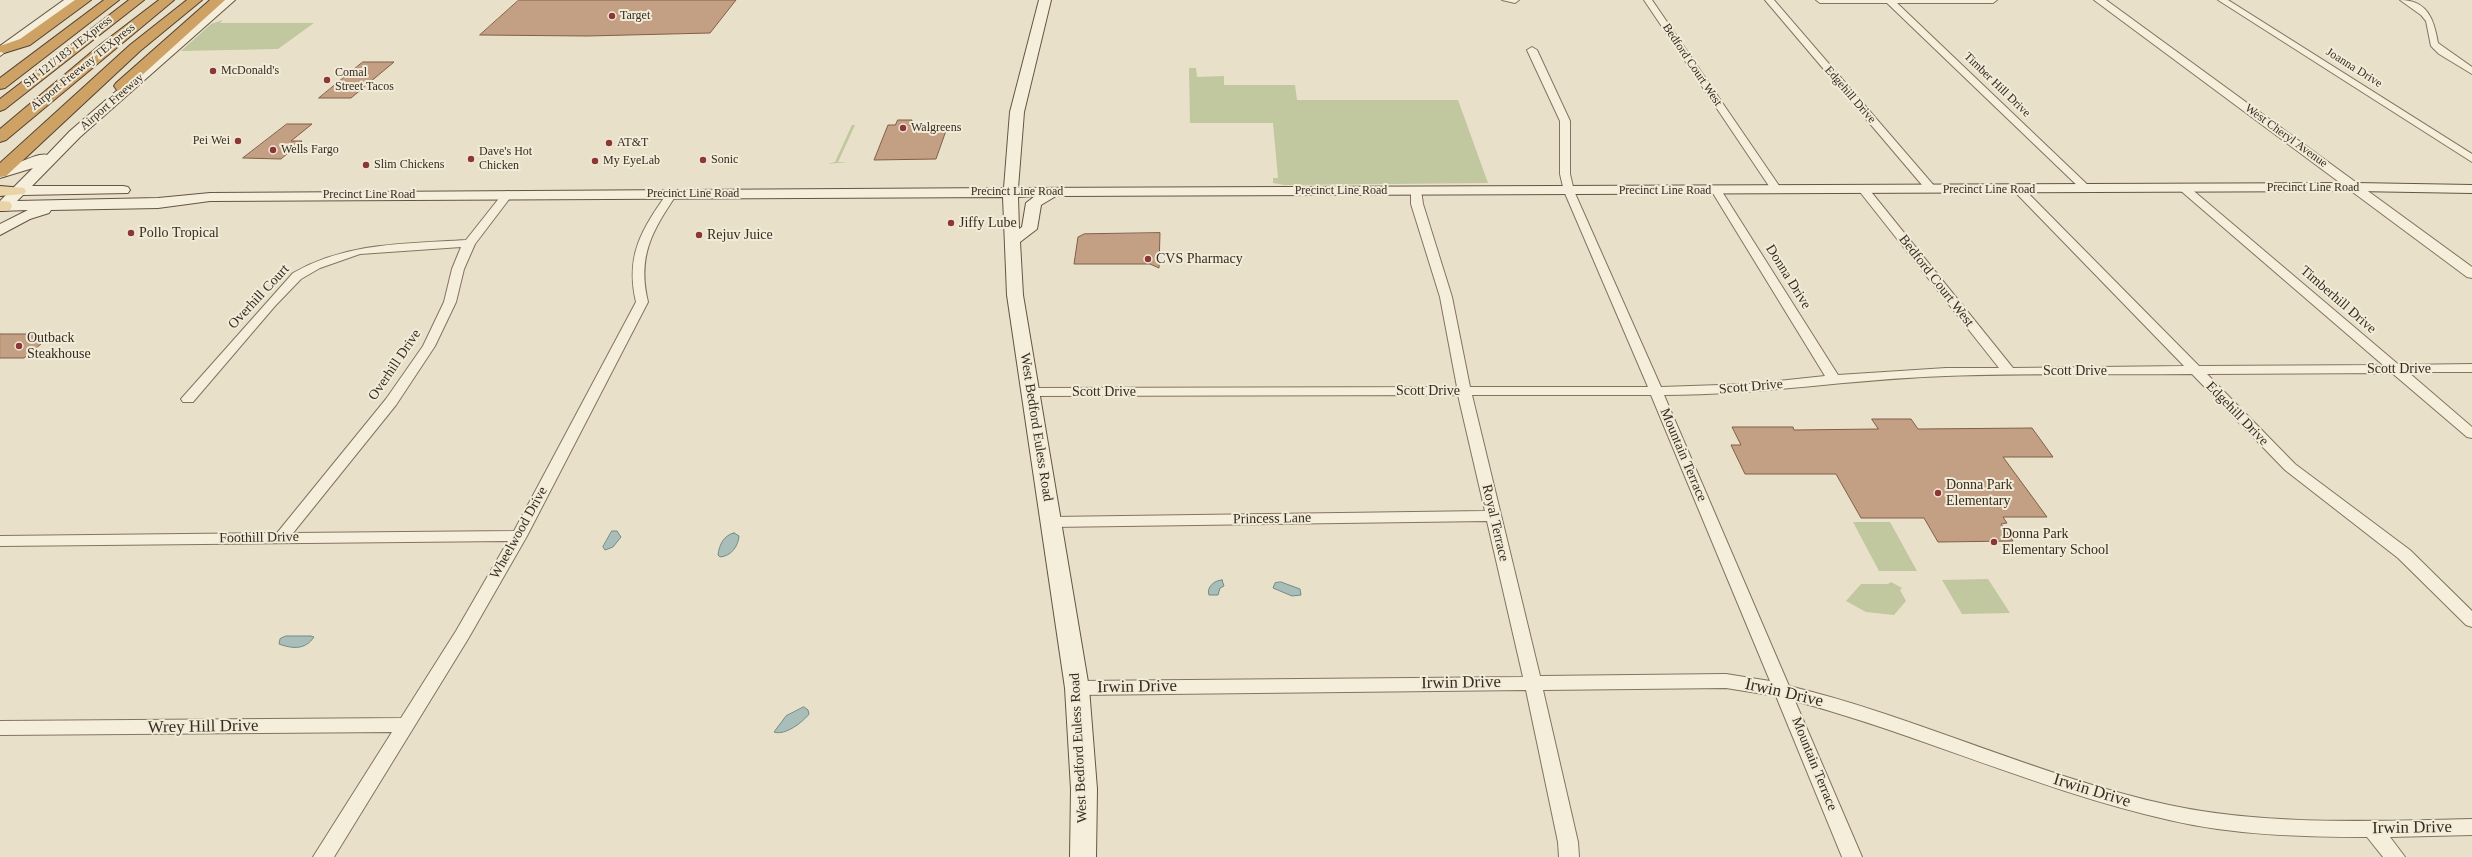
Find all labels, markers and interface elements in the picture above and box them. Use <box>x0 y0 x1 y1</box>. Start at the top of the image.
place label: Target <box>620 9 650 23</box>
marker: Target <box>607 11 617 21</box>
street label: SH 121/183 TEXpress <box>21 13 115 91</box>
street label: Airport Freeway TEXpress <box>28 20 138 114</box>
street label: Bedford Court West <box>1659 21 1725 109</box>
street label: Joanna Drive <box>2323 45 2385 91</box>
street label: Timber Hill Drive <box>1961 50 2033 120</box>
street label: Edgehill Drive <box>1821 63 1879 127</box>
place label: McDonald's <box>221 64 279 78</box>
marker: McDonald's <box>208 66 218 76</box>
place label: Comal Street Tacos <box>335 66 394 94</box>
street label: Airport Freeway <box>77 70 147 134</box>
marker: Comal Street Tacos <box>322 75 332 85</box>
street label: West Cheryl Avenue <box>2242 101 2330 171</box>
place label: Walgreens <box>911 121 961 135</box>
marker: Walgreens <box>898 123 908 133</box>
place label: Pei Wei <box>193 134 230 148</box>
marker: Pei Wei <box>233 136 243 146</box>
place label: AT&T <box>617 136 648 150</box>
marker: AT&T <box>604 138 614 148</box>
place label: Wells Fargo <box>281 143 339 157</box>
marker: Wells Fargo <box>268 145 278 155</box>
place label: Dave's Hot Chicken <box>479 145 532 173</box>
place label: Sonic <box>711 153 738 167</box>
marker: Dave's Hot Chicken <box>466 154 476 164</box>
place label: My EyeLab <box>603 154 660 168</box>
marker: Sonic <box>698 155 708 165</box>
marker: My EyeLab <box>590 156 600 166</box>
place label: Slim Chickens <box>374 158 444 172</box>
marker: Slim Chickens <box>361 160 371 170</box>
street label: Precinct Line Road <box>2267 181 2359 195</box>
street label: Precinct Line Road <box>1943 183 2035 197</box>
street label: Precinct Line Road <box>1295 184 1387 198</box>
street label: Precinct Line Road <box>1619 184 1711 198</box>
street label: Precinct Line Road <box>971 185 1063 199</box>
street label: Precinct Line Road <box>647 187 739 201</box>
street label: Precinct Line Road <box>323 188 415 202</box>
place label: Jiffy Lube <box>959 215 1017 231</box>
marker: Jiffy Lube <box>946 218 956 228</box>
place label: Pollo Tropical <box>139 225 219 241</box>
place label: Rejuv Juice <box>707 227 773 243</box>
marker: Pollo Tropical <box>126 228 136 238</box>
marker: Rejuv Juice <box>694 230 704 240</box>
street label: Bedford Court West <box>1895 232 1977 330</box>
street label: Donna Drive <box>1762 242 1814 312</box>
place label: CVS Pharmacy <box>1156 251 1243 267</box>
marker: CVS Pharmacy <box>1143 254 1153 264</box>
street label: Overhill Court <box>225 261 293 333</box>
street label: Timberhill Drive <box>2297 263 2379 337</box>
street label: Overhill Drive <box>365 326 425 404</box>
place label: Outback Steakhouse <box>27 330 91 362</box>
marker: Outback Steakhouse <box>14 341 24 351</box>
street label: West Bedford Euless Road <box>1016 352 1056 502</box>
street label: Scott Drive <box>2367 361 2431 377</box>
street label: Scott Drive <box>2043 363 2107 379</box>
street label: Scott Drive <box>1718 376 1784 398</box>
street label: Edgehill Drive <box>2202 378 2272 450</box>
street label: Scott Drive <box>1396 383 1460 399</box>
street label: Scott Drive <box>1072 384 1136 400</box>
street label: Mountain Terrace <box>1656 406 1710 504</box>
place label: Donna Park Elementary <box>1946 477 2012 510</box>
street label: Royal Terrace <box>1478 483 1512 563</box>
street label: Wheelwood Drive <box>487 484 551 582</box>
marker: Donna Park Elementary <box>1933 488 1943 498</box>
street label: Princess Lane <box>1233 510 1311 528</box>
place label: Donna Park Elementary School <box>2002 526 2109 558</box>
street label: Foothill Drive <box>219 529 299 547</box>
marker: Donna Park Elementary School <box>1989 537 1999 547</box>
street label: Irwin Drive <box>1421 672 1501 694</box>
street label: West Bedford Euless Road <box>1067 673 1091 823</box>
street label: Irwin Drive <box>1743 674 1825 712</box>
street label: Irwin Drive <box>1097 676 1177 698</box>
street label: Mountain Terrace <box>1788 715 1840 813</box>
street label: Wrey Hill Drive <box>147 716 259 738</box>
street label: Irwin Drive <box>2051 770 2133 812</box>
street label: Irwin Drive <box>2372 817 2452 839</box>

